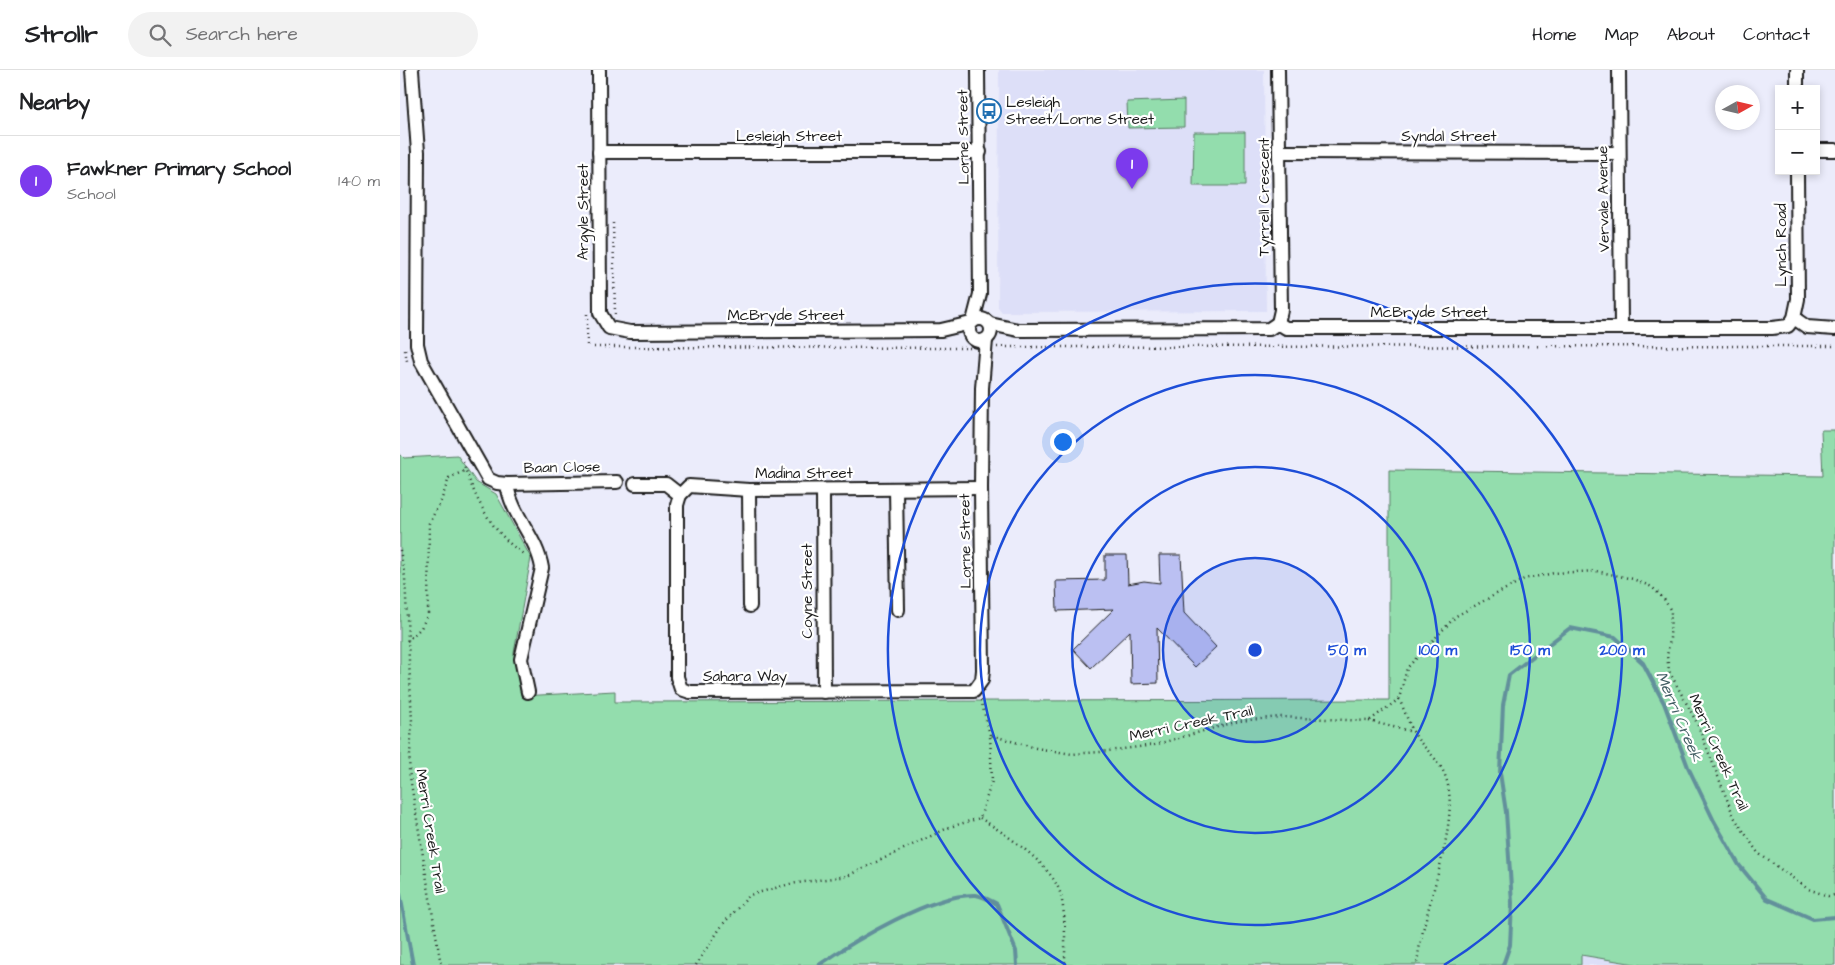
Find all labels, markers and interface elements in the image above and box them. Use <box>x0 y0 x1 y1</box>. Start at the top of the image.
search box <box>128 12 478 57</box>
text: Strollr <box>25 18 98 52</box>
icon: search <box>146 21 174 49</box>
text: Search here <box>186 21 298 48</box>
text: Home <box>1532 22 1577 47</box>
text: Map <box>1605 22 1639 47</box>
text: About <box>1667 22 1715 47</box>
text: Contact <box>1743 22 1810 47</box>
north arrow <box>1715 85 1760 130</box>
map controls <box>1775 85 1820 175</box>
button: + <box>1775 85 1820 130</box>
text: Nearby <box>20 88 90 117</box>
street label: Lorne Street <box>952 89 975 185</box>
place label: Lesleigh Street/Lorne Street <box>1006 92 1154 130</box>
bus stop icon: Lesleigh Street/Lorne Street <box>976 98 1002 124</box>
street label: Lesleigh Street <box>736 126 842 148</box>
street label: Syndal Street <box>1401 126 1497 148</box>
button: − <box>1775 130 1820 175</box>
street label: Tyrrell Crescent <box>1254 138 1276 256</box>
street label: Vervale Avenue <box>1592 146 1615 252</box>
pin: 1 <box>1116 148 1148 189</box>
text: Fawkner Primary School <box>67 156 291 183</box>
street label: Argyle Street <box>573 164 595 260</box>
text: 1 <box>35 170 37 192</box>
text: 140 m <box>338 170 380 192</box>
text: School <box>67 183 116 205</box>
street label: Lynch Road <box>1771 203 1793 287</box>
street label: McBryde Street <box>1370 302 1488 324</box>
street label: McBryde Street <box>727 305 845 327</box>
your location <box>1050 429 1076 455</box>
street label: Baan Close <box>524 456 600 479</box>
street label: Madina Street <box>755 463 853 484</box>
street label: Lorne Street <box>954 493 977 589</box>
street label: Coyne Street <box>797 543 819 639</box>
text: 50 m <box>1328 640 1366 661</box>
text: 100 m <box>1419 640 1458 661</box>
text: 150 m <box>1510 640 1550 661</box>
text: 200 m <box>1598 640 1645 661</box>
centre of rings <box>1246 641 1264 659</box>
street label: Sahara Way <box>703 666 787 688</box>
water label: Merri Creek <box>1650 668 1708 766</box>
street label: Merri Creek Trail <box>1683 691 1754 814</box>
street label: Merri Creek Trail <box>1127 700 1255 747</box>
street label: Merri Creek Trail <box>410 767 451 895</box>

